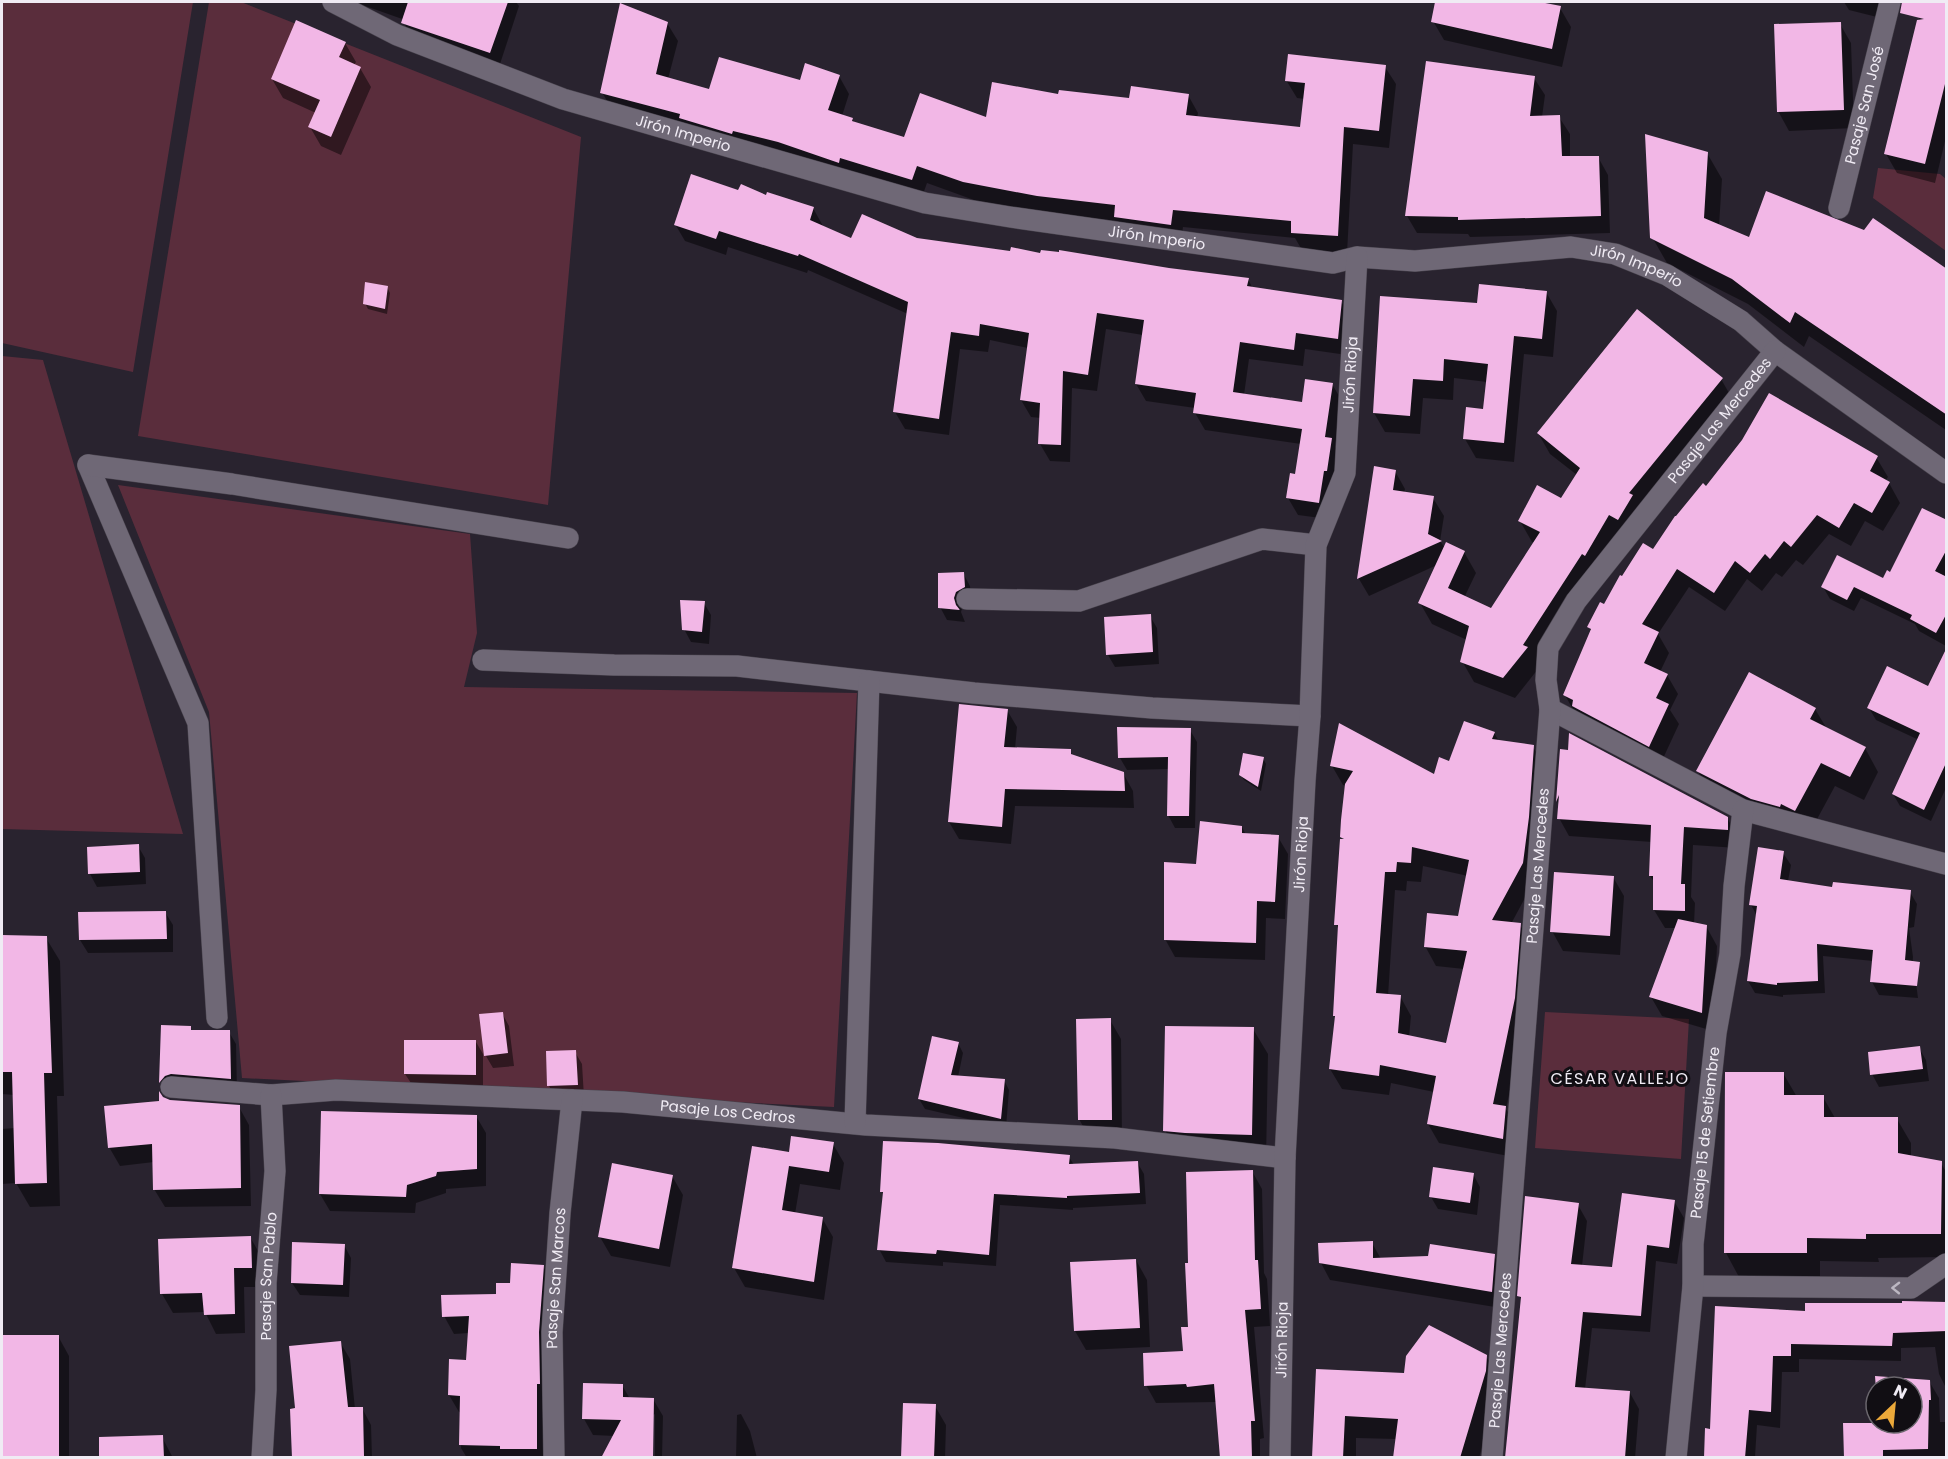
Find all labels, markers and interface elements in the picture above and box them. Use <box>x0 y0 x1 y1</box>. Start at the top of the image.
street label: Pasaje San José <box>1839 44 1889 166</box>
street label: Jirón Imperio <box>633 109 733 157</box>
street label: Jirón Imperio <box>1107 220 1207 255</box>
street label: Jirón Imperio <box>1589 239 1687 292</box>
street label: Jirón Rioja <box>1337 336 1363 414</box>
street label: Pasaje Las Mercedes <box>1663 353 1776 488</box>
street label: Pasaje Las Mercedes <box>1521 787 1554 944</box>
street label: Jirón Rioja <box>1288 816 1313 893</box>
street label: Pasaje 15 de Setiembre <box>1685 1045 1724 1219</box>
district label: CÉSAR VALLEJO <box>1551 1067 1689 1090</box>
street label: Pasaje Los Cedros <box>659 1095 797 1128</box>
street label: Pasaje San Marcos <box>541 1206 571 1349</box>
street label: Pasaje San Pablo <box>255 1211 282 1340</box>
street label: Pasaje Las Mercedes <box>1483 1272 1516 1429</box>
one-way arrow <box>1891 1282 1900 1294</box>
street label: Jirón Rioja <box>1270 1301 1293 1379</box>
north arrow <box>1864 1375 1924 1435</box>
text: N <box>1890 1379 1911 1405</box>

